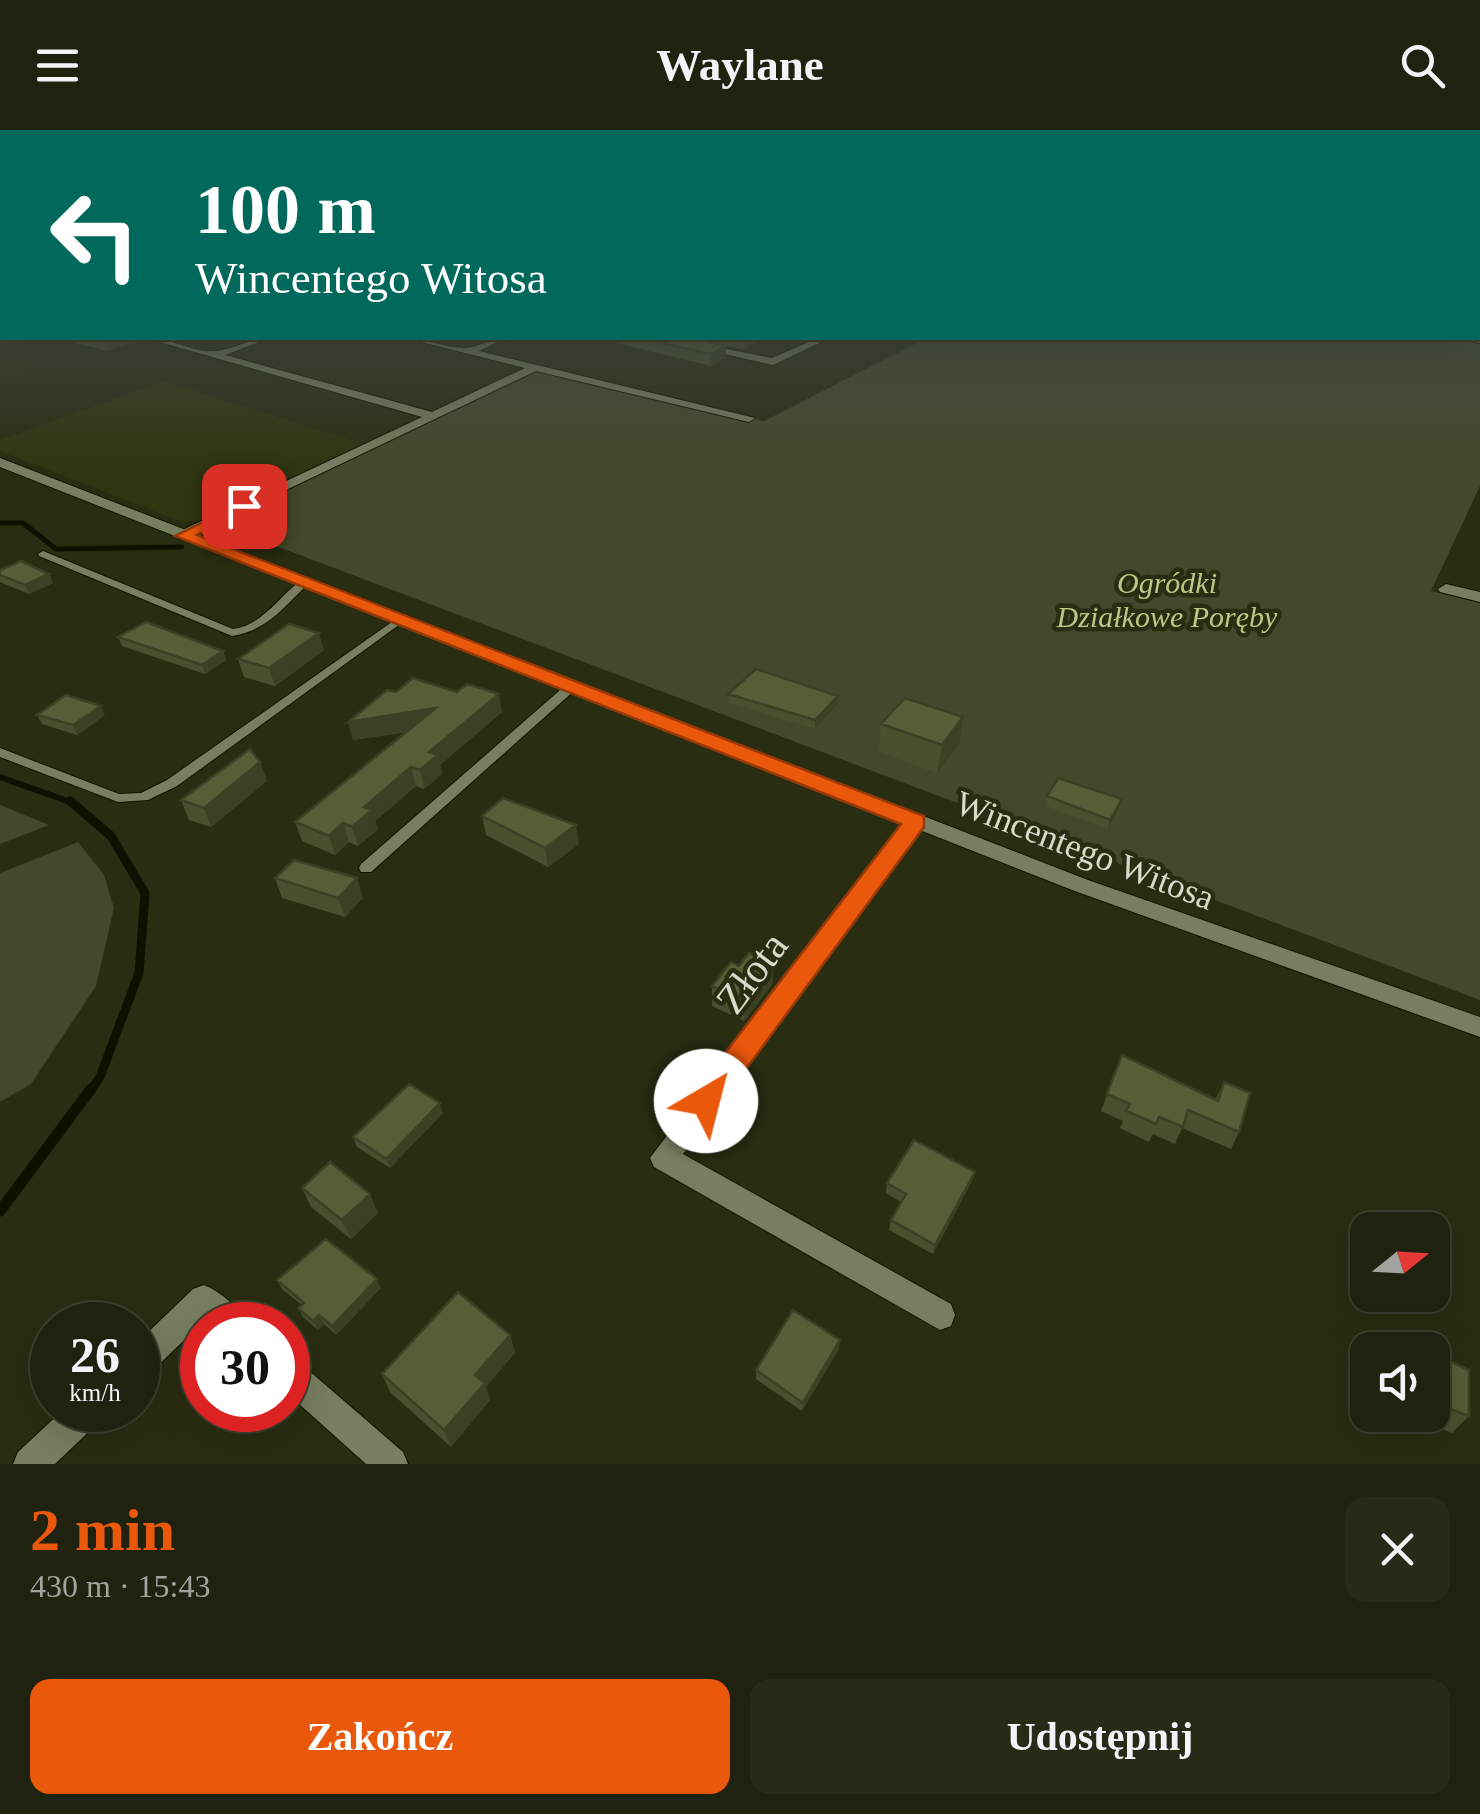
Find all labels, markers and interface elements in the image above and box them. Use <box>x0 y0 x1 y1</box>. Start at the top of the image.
icon: menu <box>30 38 85 93</box>
icon: search <box>1395 38 1450 93</box>
text: Waylane <box>656 40 824 90</box>
icon: left <box>30 170 160 300</box>
text: 100 m <box>195 171 376 248</box>
text: Wincentego Witosa <box>195 253 547 303</box>
pin <box>202 464 287 549</box>
icon: arrive <box>217 479 272 534</box>
park label: Ogródki Działkowe Poręby <box>1056 566 1278 633</box>
street label: Wincentego Witosa <box>950 783 1220 918</box>
street label: Złota <box>707 923 797 1022</box>
position arrow <box>654 1049 758 1153</box>
north arrow <box>1350 1212 1450 1312</box>
map controls <box>1350 1212 1450 1432</box>
speed limit sign: 30 <box>180 1302 310 1432</box>
text: 26 <box>70 1327 120 1383</box>
button: sound <box>1350 1332 1450 1432</box>
text: km/h <box>69 1379 121 1406</box>
text: 2 min <box>30 1497 175 1563</box>
button: close <box>1345 1497 1450 1602</box>
text: 430 m · 15:43 <box>30 1568 210 1604</box>
button: Zakończ <box>30 1679 730 1794</box>
button: Udostępnij <box>750 1679 1450 1794</box>

